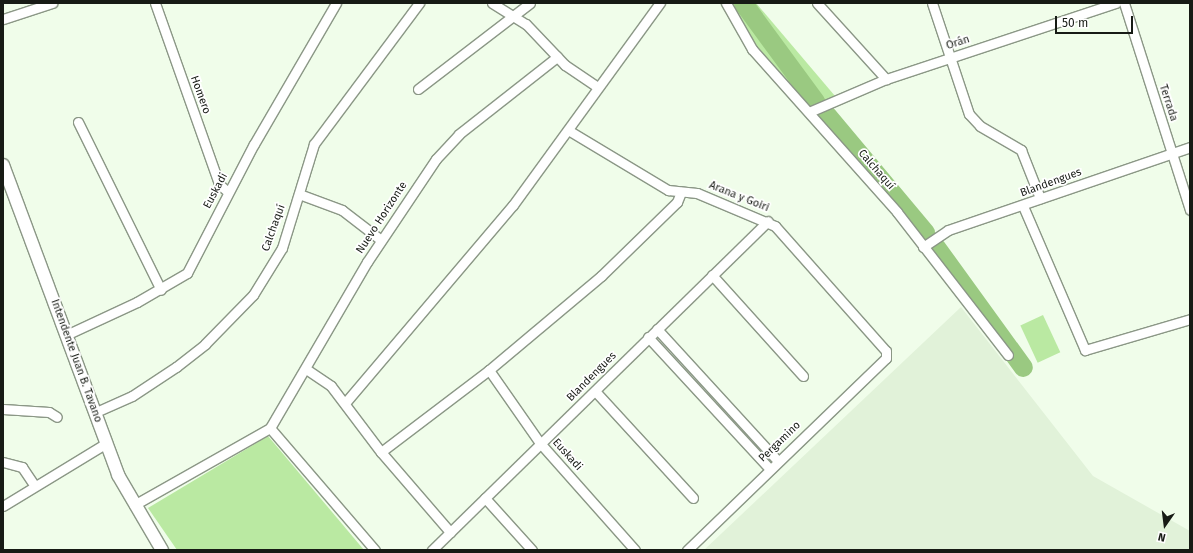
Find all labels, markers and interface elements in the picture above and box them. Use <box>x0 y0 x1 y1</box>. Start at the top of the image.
scale bar <box>1057 8 1135 34</box>
text: 50 m <box>1062 16 1088 30</box>
street label: Orán <box>945 33 971 53</box>
street label: Homero <box>187 74 213 116</box>
street label: Terrada <box>1156 83 1180 123</box>
street label: Calchaquí <box>855 147 897 193</box>
street label: Blandengues <box>1018 166 1084 200</box>
street label: Euskadi <box>201 171 231 211</box>
street label: Arana y Goiri <box>707 179 771 215</box>
street label: Nuevo Horizonte <box>354 180 410 256</box>
street label: Calchaquí <box>259 203 289 253</box>
street label: Intendente Juan B. Tavano <box>48 298 104 424</box>
street label: Blandengues <box>565 350 619 404</box>
street label: Pergamino <box>756 419 804 465</box>
street label: Euskadi <box>549 436 585 474</box>
north arrow <box>1145 505 1185 545</box>
text: N <box>1157 530 1167 544</box>

